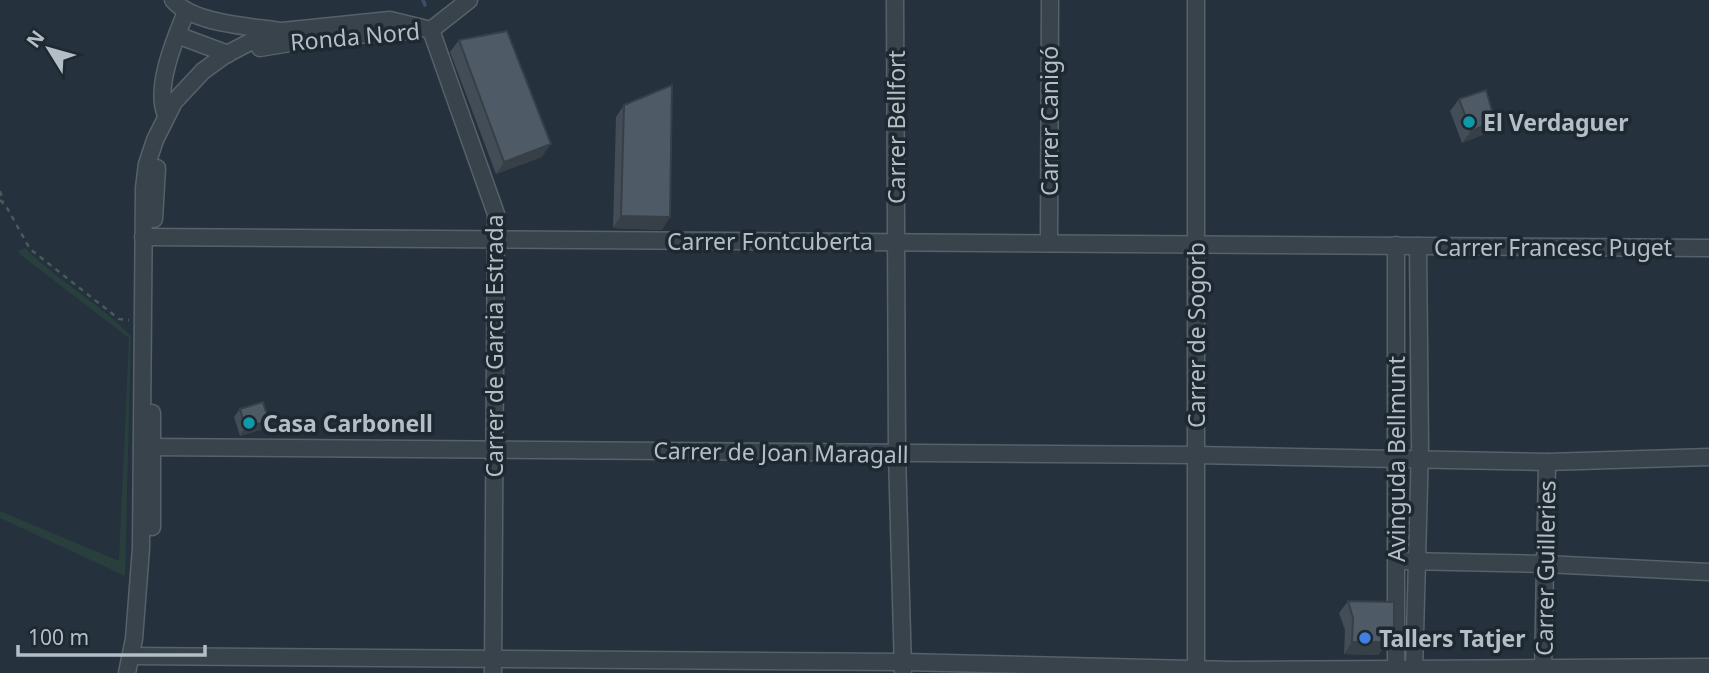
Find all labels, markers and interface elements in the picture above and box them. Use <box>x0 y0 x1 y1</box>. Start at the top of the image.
north arrow <box>14 14 84 84</box>
street label: Ronda Nord <box>289 14 421 58</box>
text: N <box>20 25 50 53</box>
street label: Carrer Canigó <box>1033 46 1065 196</box>
street label: Carrer Bellfort <box>880 50 912 204</box>
place label: El Verdaguer <box>1483 106 1629 138</box>
marker: El Verdaguer <box>1461 114 1477 130</box>
street label: Carrer de Garcia Estrada <box>478 214 510 478</box>
street label: Carrer Fontcuberta <box>667 225 873 257</box>
street label: Carrer Francesc Puget <box>1434 231 1672 263</box>
street label: Carrer de Sogorb <box>1180 242 1212 428</box>
street label: Avinguda Bellmunt <box>1380 356 1412 562</box>
place label: Casa Carbonell <box>263 407 433 439</box>
marker: Casa Carbonell <box>241 415 257 431</box>
street label: Carrer de Joan Maragall <box>653 434 909 470</box>
street label: Carrer Guilleries <box>1527 480 1563 656</box>
scale bar <box>18 614 205 658</box>
place label: Tallers Tatjer <box>1379 622 1526 654</box>
text: 100 m <box>28 623 89 651</box>
marker: Tallers Tatjer <box>1357 630 1373 646</box>

